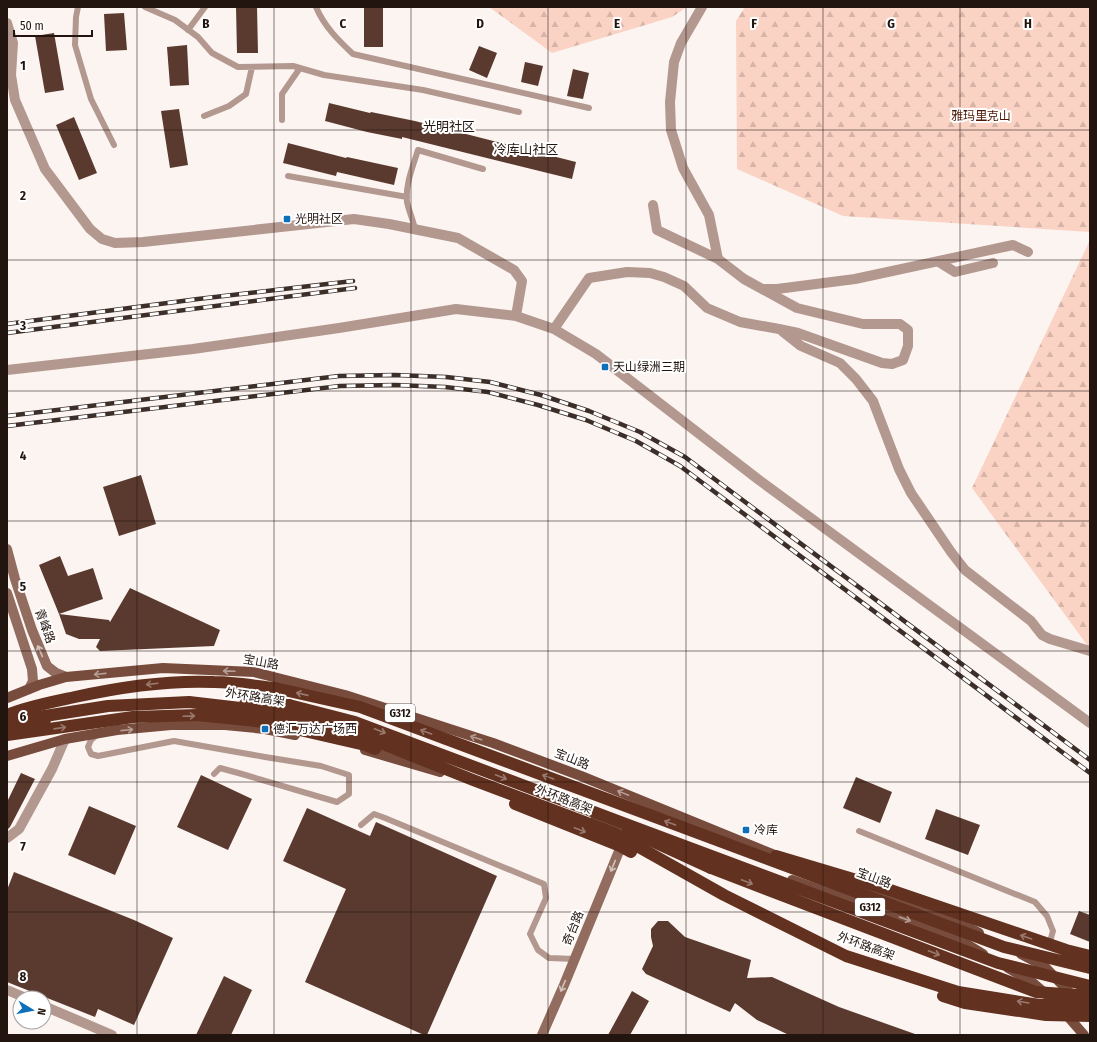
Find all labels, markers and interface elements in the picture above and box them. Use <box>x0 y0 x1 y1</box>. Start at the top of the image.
scale bar <box>14 12 92 38</box>
text: B <box>202 16 210 31</box>
text: C <box>340 16 347 31</box>
text: D <box>476 16 484 31</box>
text: E <box>614 16 620 31</box>
text: F <box>751 16 757 31</box>
text: G <box>887 16 895 31</box>
text: H <box>1024 16 1032 31</box>
text: 50 m <box>20 19 44 33</box>
text: 1 <box>20 58 26 73</box>
park label: 雅玛里克山 <box>951 109 1011 123</box>
district label: 光明社区 <box>423 119 475 134</box>
district label: 冷库山社区 <box>493 142 559 157</box>
text: 2 <box>19 188 26 203</box>
place label: 光明社区 <box>295 212 343 226</box>
marker: 光明社区 <box>282 214 292 224</box>
text: 3 <box>19 318 26 333</box>
place label: 天山绿洲三期 <box>613 360 685 374</box>
marker: 天山绿洲三期 <box>600 362 610 372</box>
text: 4 <box>20 448 27 463</box>
text: 5 <box>20 579 26 594</box>
street label: 青峰路 <box>32 607 58 645</box>
one-way arrow <box>36 645 44 657</box>
street label: 宝山路 <box>242 652 280 672</box>
one-way arrow <box>223 667 236 674</box>
one-way arrow <box>94 670 107 678</box>
one-way arrow <box>146 680 159 688</box>
street label: 外环路高架 <box>224 685 286 709</box>
one-way arrow <box>296 690 309 697</box>
road number: G312 <box>385 704 415 722</box>
text: 6 <box>20 709 27 724</box>
one-way arrow <box>182 712 195 719</box>
place label: 德汇万达广场西 <box>273 722 357 736</box>
one-way arrow <box>53 724 66 731</box>
marker: 德汇万达广场西 <box>260 724 270 734</box>
one-way arrow <box>120 726 133 733</box>
one-way arrow <box>373 727 385 735</box>
one-way arrow <box>421 727 433 735</box>
one-way arrow <box>470 733 482 741</box>
street label: 宝山路 <box>553 746 591 772</box>
one-way arrow <box>543 773 555 781</box>
one-way arrow <box>495 774 507 782</box>
street label: 外环路高架 <box>533 782 595 816</box>
one-way arrow <box>618 789 630 797</box>
one-way arrow <box>664 818 676 826</box>
place label: 冷库 <box>754 823 778 837</box>
marker: 冷库 <box>741 825 751 835</box>
one-way arrow <box>573 826 585 834</box>
text: 7 <box>20 839 26 854</box>
one-way arrow <box>609 860 616 872</box>
street label: 宝山路 <box>855 865 893 891</box>
one-way arrow <box>741 879 753 887</box>
road number: G312 <box>855 898 885 916</box>
street label: 奇台路 <box>560 909 586 947</box>
one-way arrow <box>898 916 910 924</box>
street label: 外环路高架 <box>835 929 897 963</box>
one-way arrow <box>1020 932 1032 940</box>
one-way arrow <box>928 950 940 958</box>
text: 8 <box>20 969 27 984</box>
one-way arrow <box>559 980 566 992</box>
north arrow <box>12 990 52 1030</box>
one-way arrow <box>1017 998 1030 1006</box>
text: N <box>34 1007 48 1016</box>

